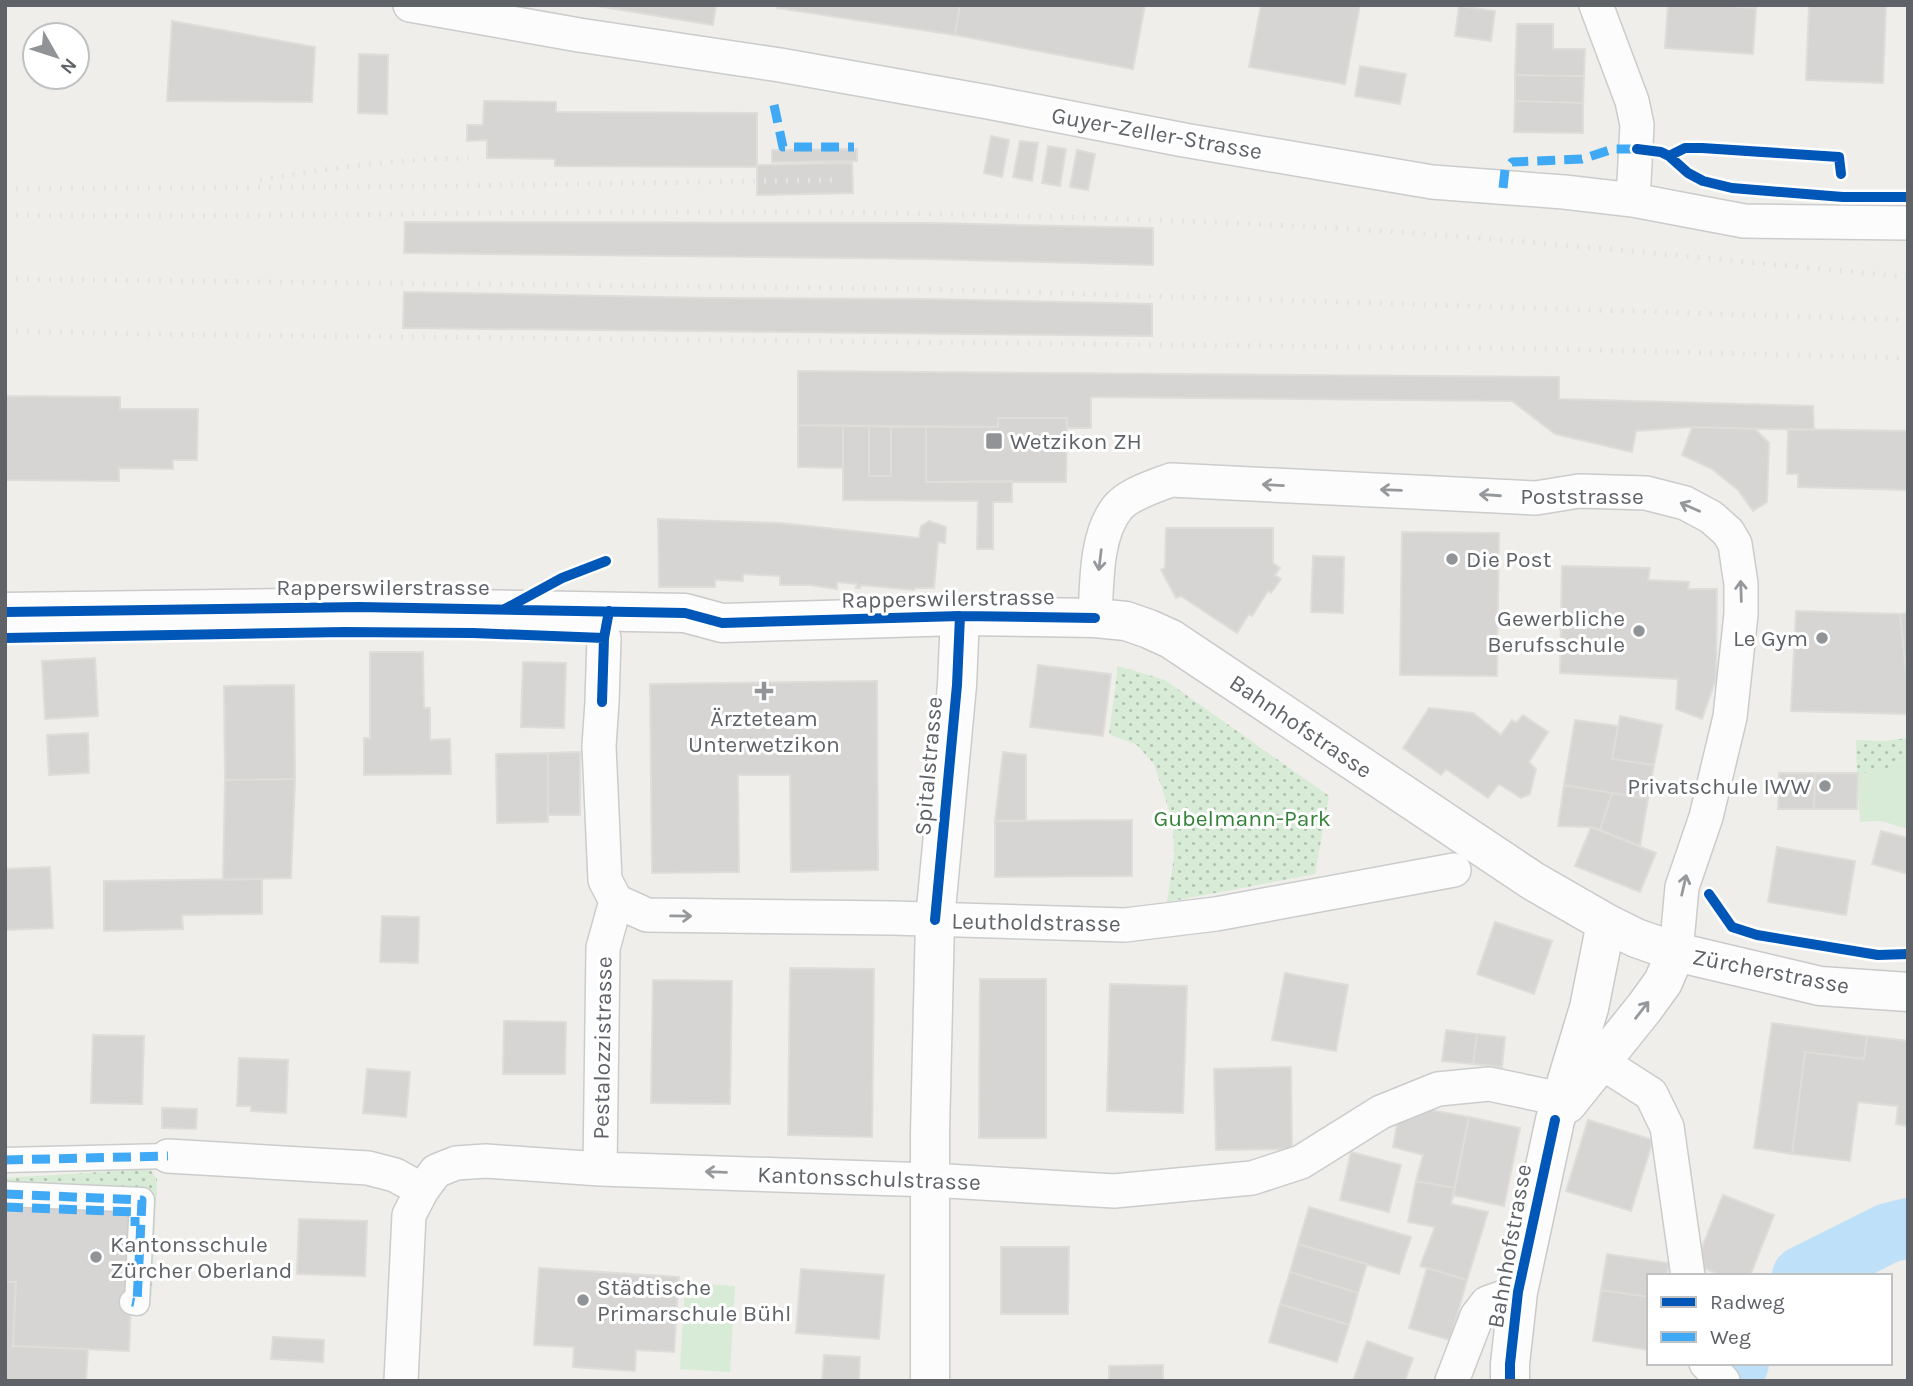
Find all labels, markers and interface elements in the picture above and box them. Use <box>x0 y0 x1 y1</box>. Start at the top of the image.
north arrow <box>21 21 91 91</box>
text: N <box>56 54 81 78</box>
street label: Guyer-Zeller-Strasse <box>1049 102 1264 165</box>
place label: Wetzikon ZH <box>1010 428 1142 455</box>
marker: Wetzikon ZH <box>984 431 1004 451</box>
one-way arrow <box>1262 478 1285 491</box>
one-way arrow <box>1380 483 1403 496</box>
street label: Poststrasse <box>1520 483 1644 510</box>
one-way arrow <box>1479 488 1501 501</box>
one-way arrow <box>1680 500 1701 513</box>
place label: Die Post <box>1466 546 1552 573</box>
one-way arrow <box>1093 548 1106 571</box>
marker: Die Post <box>1444 551 1460 567</box>
street label: Rapperswilerstrasse <box>276 574 490 601</box>
one-way arrow <box>1734 580 1747 603</box>
street label: Rapperswilerstrasse <box>841 583 1055 614</box>
place label: Gewerbliche Berufsschule <box>1487 605 1625 658</box>
marker: Gewerbliche Berufsschule <box>1631 623 1647 639</box>
place label: Le Gym <box>1733 625 1808 652</box>
marker: Le Gym <box>1814 630 1830 646</box>
street label: Bahnhofstrasse <box>1224 669 1377 784</box>
marker: Ärzteteam Unterwetzikon <box>754 681 774 701</box>
street label: Spitalstrasse <box>909 695 948 837</box>
place label: Ärzteteam Unterwetzikon <box>688 705 840 758</box>
place label: Privatschule IWW <box>1627 773 1811 800</box>
marker: Privatschule IWW <box>1817 778 1833 794</box>
park label: Gubelmann-Park <box>1153 805 1331 832</box>
one-way arrow <box>1678 874 1691 897</box>
street label: Leutholdstrasse <box>951 908 1121 937</box>
one-way arrow <box>669 909 692 923</box>
street label: Zürcherstrasse <box>1690 943 1852 1000</box>
street label: Pestalozzistrasse <box>587 956 618 1140</box>
one-way arrow <box>1635 1001 1650 1019</box>
street label: Kantonsschulstrasse <box>757 1161 981 1196</box>
street label: Bahnhofstrasse <box>1482 1162 1537 1330</box>
one-way arrow <box>705 1166 728 1179</box>
place label: Kantonsschule Zürcher Oberland <box>110 1231 292 1284</box>
marker: Kantonsschule Zürcher Oberland <box>88 1249 104 1265</box>
place label: Städtische Primarschule Bühl <box>597 1274 791 1327</box>
legend <box>1647 1274 1892 1365</box>
text: Radweg <box>1710 1290 1785 1314</box>
marker: Städtische Primarschule Bühl <box>575 1292 591 1308</box>
text: Weg <box>1710 1325 1751 1349</box>

